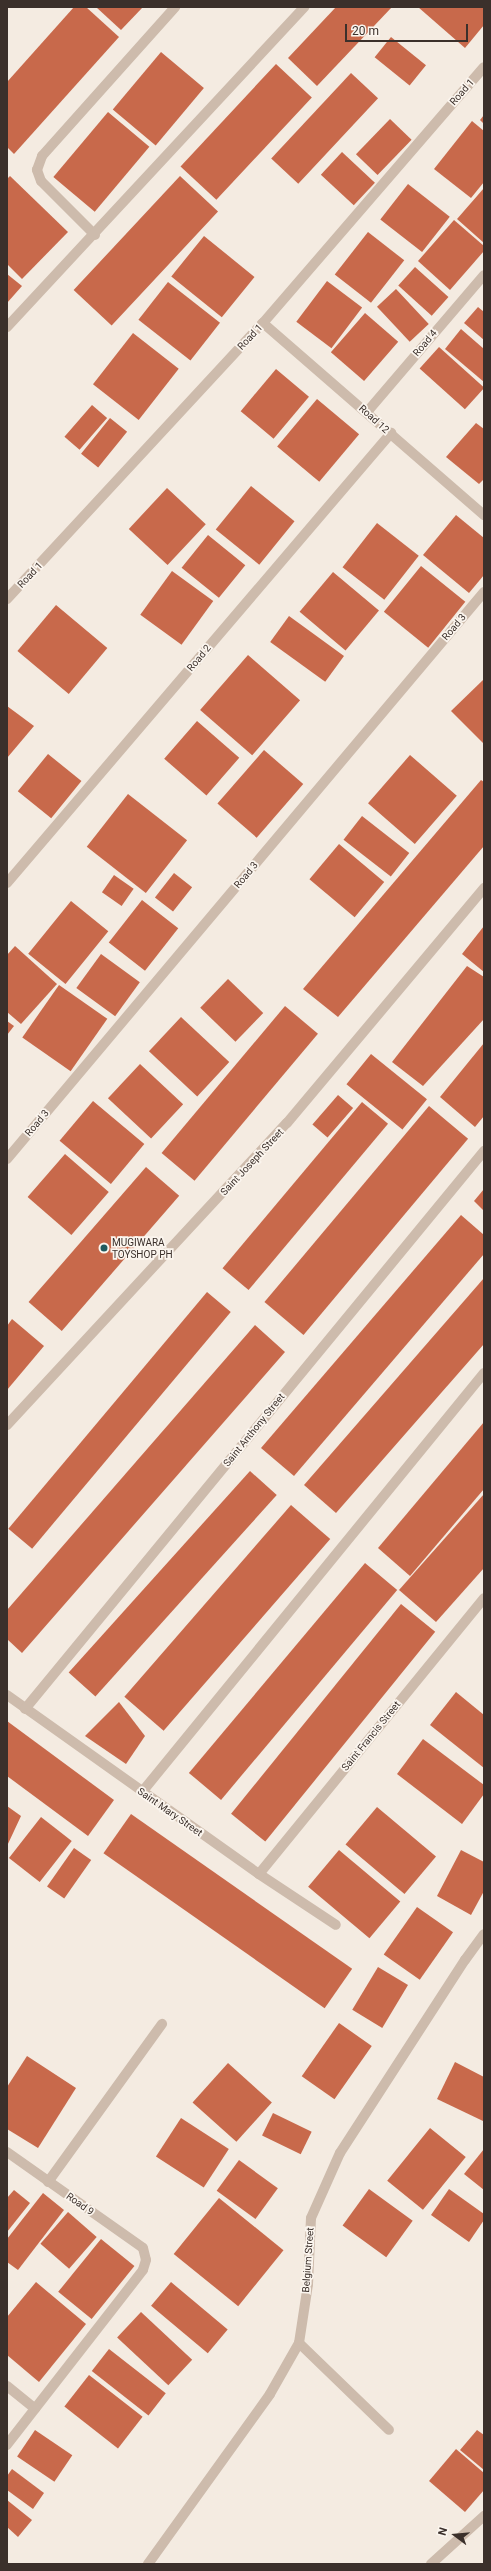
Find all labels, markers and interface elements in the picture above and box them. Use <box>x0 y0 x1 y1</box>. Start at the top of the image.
scale bar <box>347 16 470 42</box>
text: 20 m <box>352 24 379 38</box>
street label: Road 1 <box>447 76 477 108</box>
street label: Road 1 <box>235 322 265 352</box>
street label: Road 4 <box>410 327 440 359</box>
street label: Road 12 <box>356 402 392 436</box>
street label: Road 1 <box>15 560 45 590</box>
street label: Road 3 <box>439 611 469 643</box>
street label: Road 2 <box>184 642 214 674</box>
street label: Road 3 <box>231 859 261 891</box>
street label: Road 3 <box>22 1107 52 1139</box>
street label: Saint Joseph Street <box>218 1126 286 1198</box>
place label: MUGIWARA TOYSHOP PH <box>112 1236 173 1260</box>
marker: MUGIWARA TOYSHOP PH <box>99 1243 109 1253</box>
street label: Saint Anthony Street <box>221 1391 287 1469</box>
street label: Saint Francis Street <box>339 1699 403 1773</box>
street label: Saint Mary Street <box>135 1785 205 1839</box>
street label: Road 9 <box>64 2190 96 2218</box>
street label: Belgium Street <box>300 2227 316 2293</box>
north arrow <box>435 2515 475 2555</box>
text: N <box>436 2526 450 2537</box>

